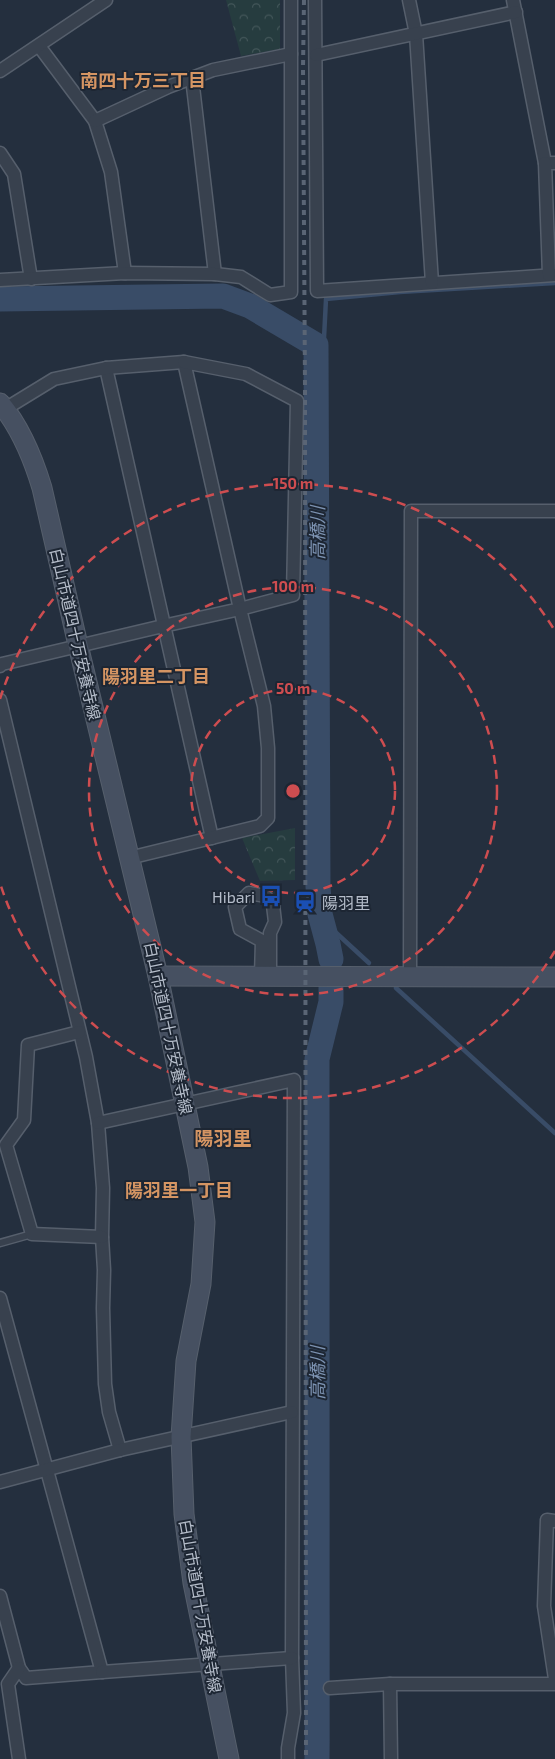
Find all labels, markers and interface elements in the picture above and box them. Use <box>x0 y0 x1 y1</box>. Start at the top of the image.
district label: 南四十万三丁目 <box>80 69 206 91</box>
text: 150 m <box>273 474 313 492</box>
water label: 高橋川 <box>306 504 328 560</box>
street label: 白山市道四十万安養寺線 <box>47 546 105 722</box>
text: 100 m <box>272 577 314 595</box>
district label: 陽羽里二丁目 <box>102 665 210 687</box>
text: 50 m <box>276 679 310 697</box>
centre of rings <box>284 782 302 800</box>
bus stop icon: Hibari <box>258 883 284 909</box>
place label: Hibari <box>212 887 255 906</box>
station icon: 陽羽里 <box>292 889 318 915</box>
place label: 陽羽里 <box>322 893 370 912</box>
street label: 白山市道四十万安養寺線 <box>141 940 197 1116</box>
district label: 陽羽里 <box>194 1126 252 1149</box>
district label: 陽羽里一丁目 <box>125 1179 233 1201</box>
water label: 高橋川 <box>306 1344 328 1400</box>
street label: 白山市道四十万安養寺線 <box>176 1518 226 1694</box>

